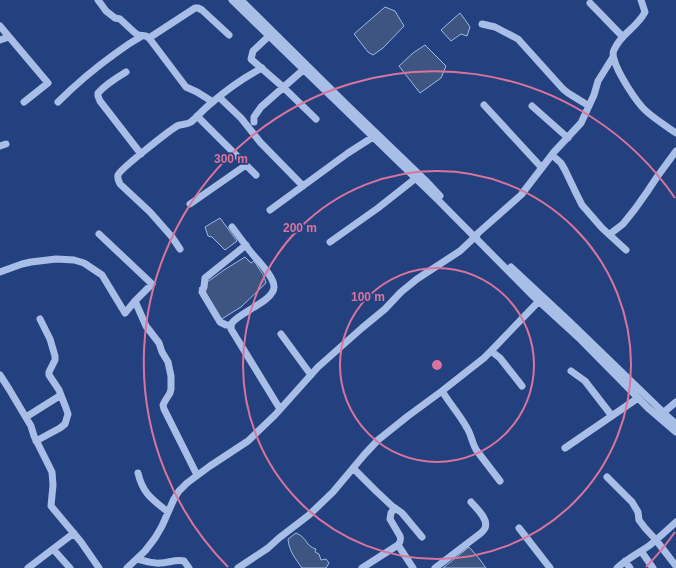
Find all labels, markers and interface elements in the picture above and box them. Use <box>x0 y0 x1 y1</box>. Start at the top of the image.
text: 300 m <box>214 152 248 166</box>
text: 200 m <box>283 221 317 235</box>
text: 100 m <box>351 290 385 304</box>
centre of rings <box>430 358 444 372</box>

